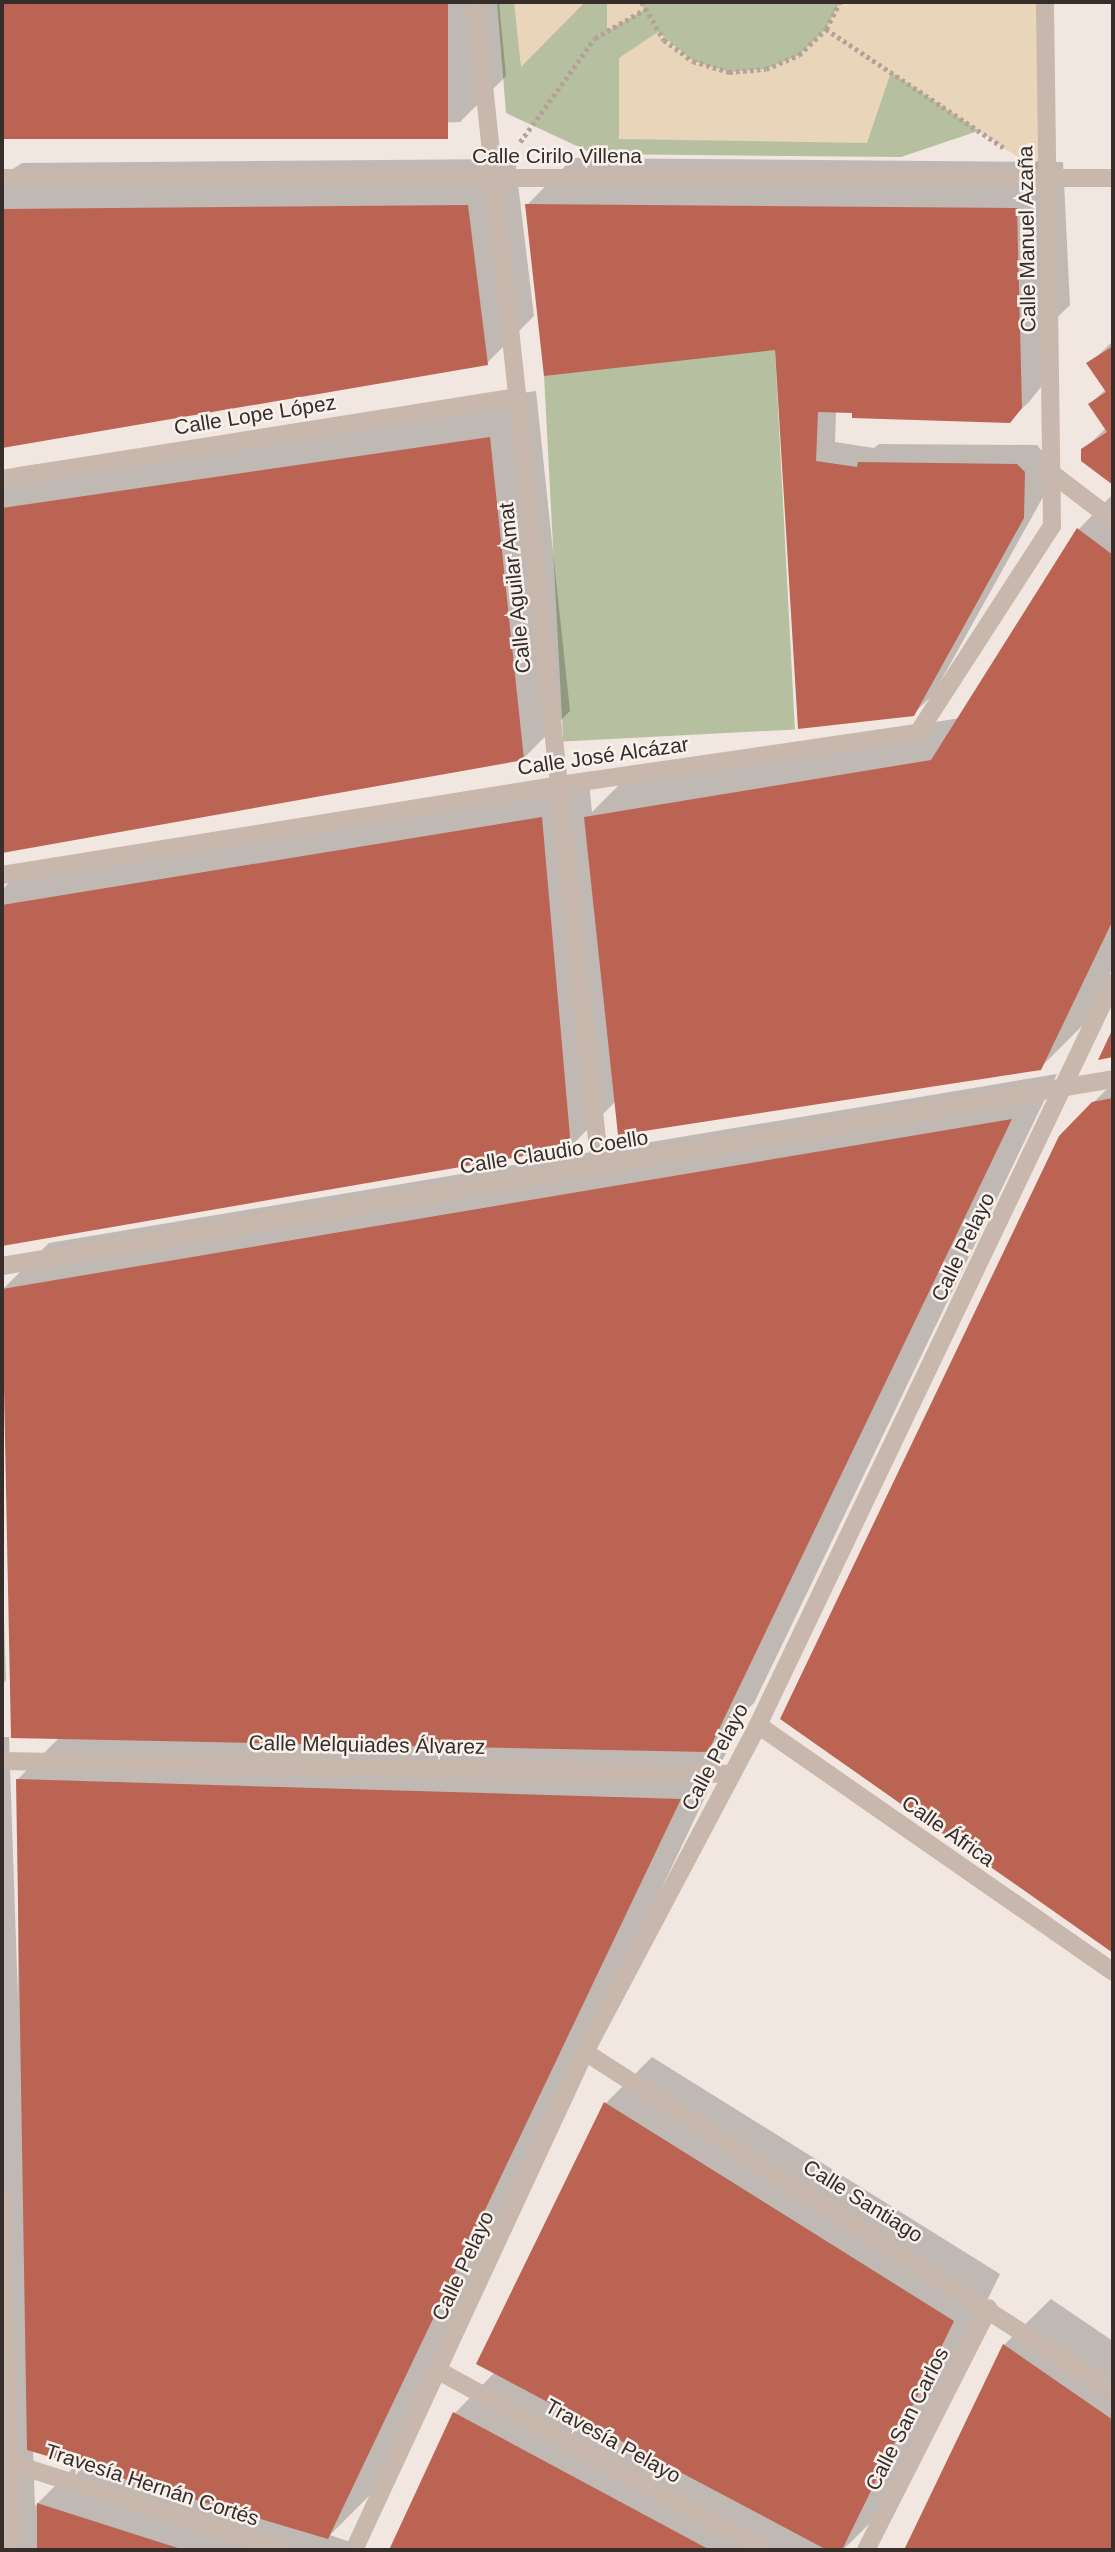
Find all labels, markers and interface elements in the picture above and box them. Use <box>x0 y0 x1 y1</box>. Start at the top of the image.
street label: Calle Cirilo Villena <box>472 143 642 169</box>
street label: Calle Manuel Azaña <box>1013 145 1041 333</box>
street label: Calle Lope López <box>172 390 338 440</box>
street label: Calle Aguilar Amat <box>493 500 537 676</box>
street label: Calle José Alcázar <box>515 731 691 781</box>
street label: Calle Claudio Coello <box>458 1125 650 1179</box>
street label: Calle Pelayo <box>926 1188 1000 1306</box>
street label: Calle Pelayo <box>676 1699 754 1815</box>
street label: Calle Melquiades Álvarez <box>248 1730 486 1760</box>
street label: Calle África <box>897 1790 999 1872</box>
street label: Calle Santiago <box>798 2154 928 2248</box>
street label: Calle Pelayo <box>427 2207 499 2325</box>
street label: Calle San Carlos <box>860 2343 954 2495</box>
street label: Travesía Pelayo <box>541 2393 685 2489</box>
street label: Travesía Hernán Cortés <box>42 2439 262 2531</box>

